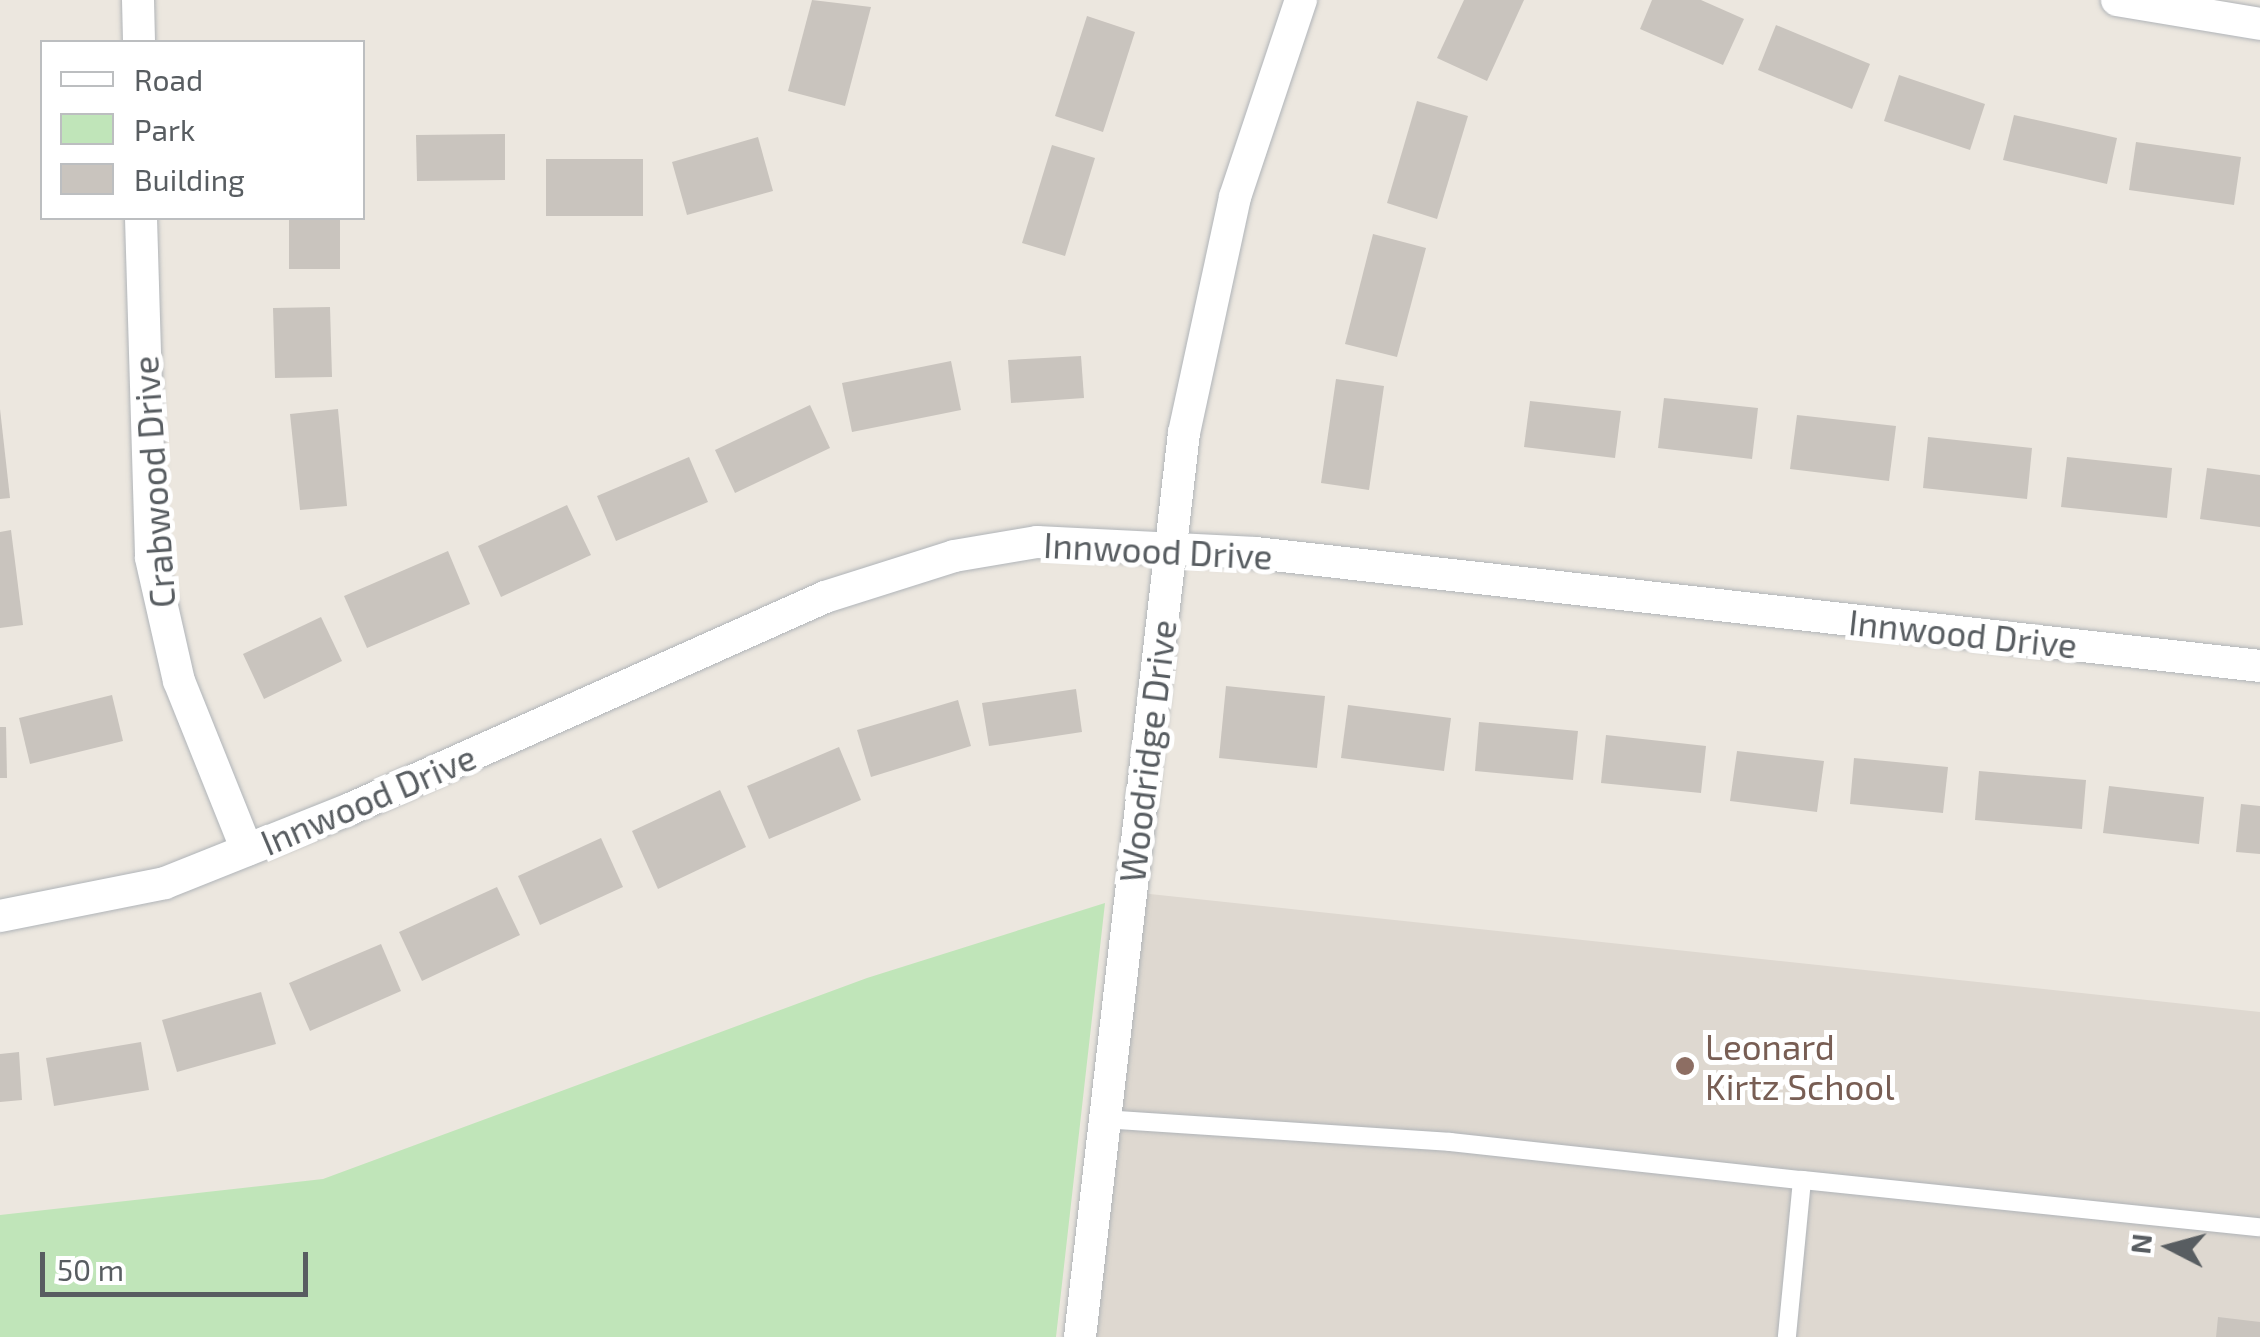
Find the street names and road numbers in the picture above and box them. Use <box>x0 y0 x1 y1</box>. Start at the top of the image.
street label: Crabwood Drive <box>123 355 183 609</box>
street label: Innwood Drive <box>1042 523 1274 577</box>
street label: Innwood Drive <box>1847 600 2079 666</box>
street label: Woodridge Drive <box>1110 617 1184 885</box>
street label: Innwood Drive <box>254 735 482 863</box>

